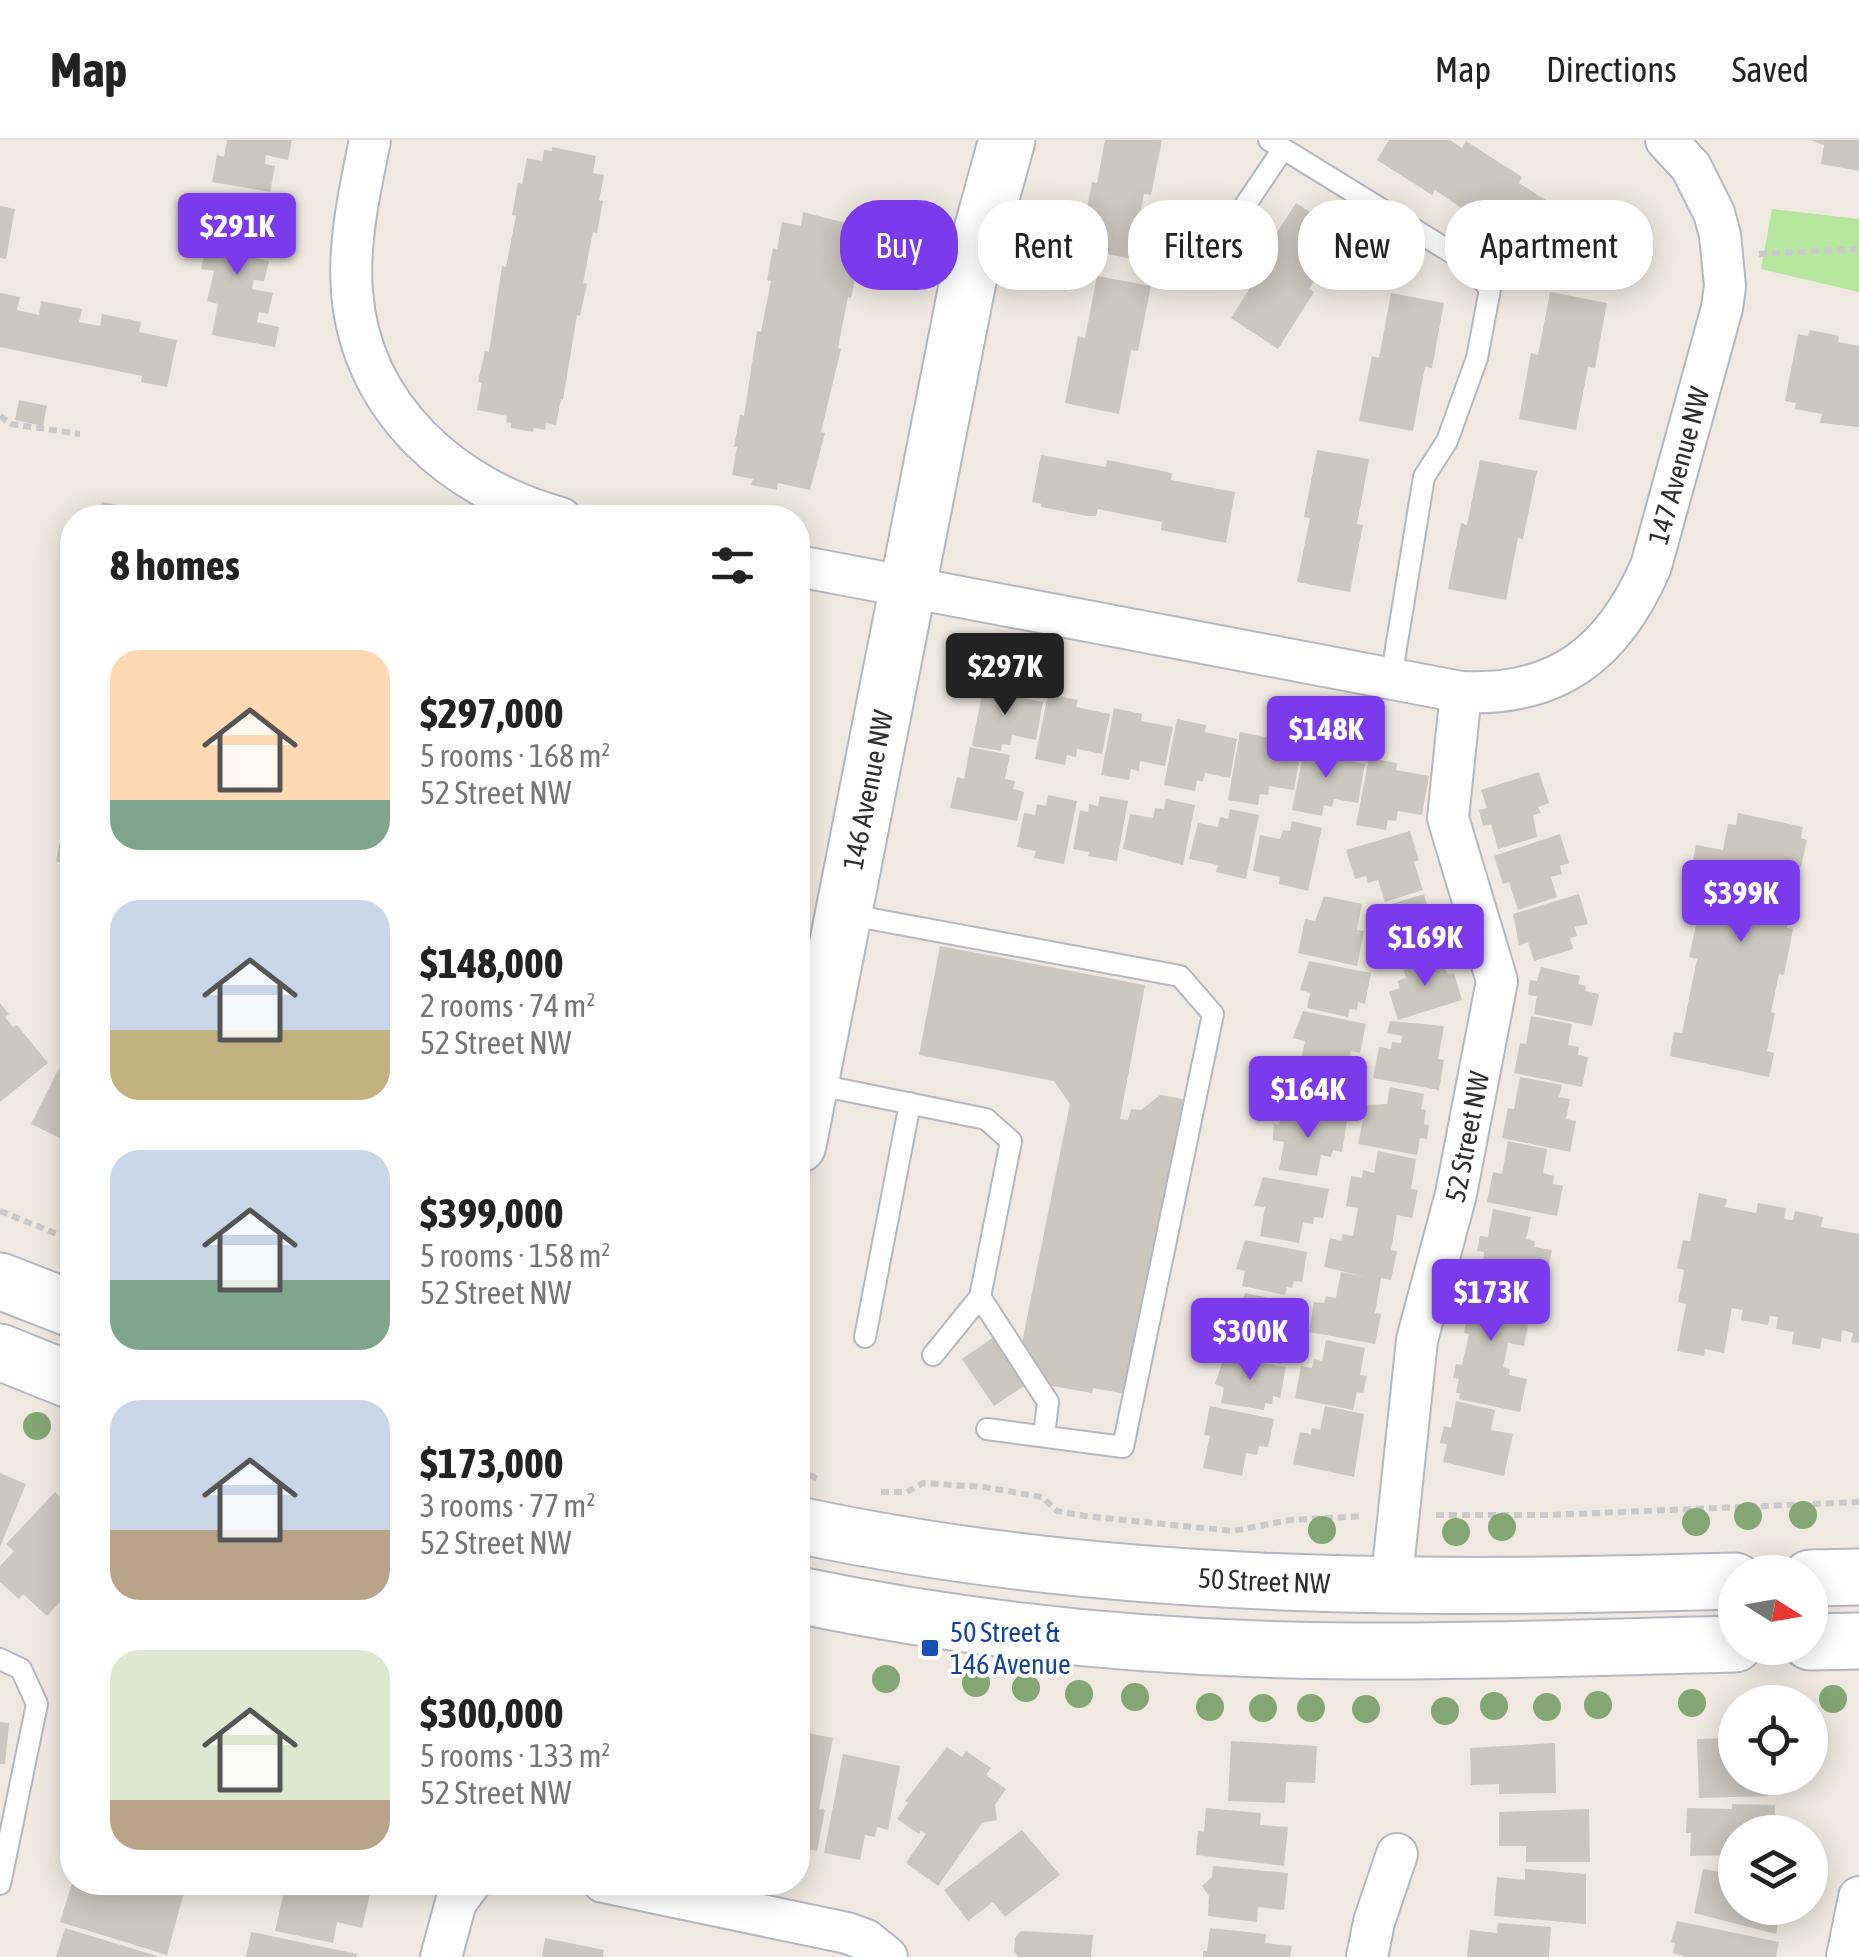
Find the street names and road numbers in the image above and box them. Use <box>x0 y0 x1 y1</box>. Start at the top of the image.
street label: 147 Avenue NW <box>1642 383 1716 548</box>
street label: 146 Avenue NW <box>837 707 899 872</box>
street label: 52 Street NW <box>1439 1068 1495 1206</box>
street label: 50 Street NW <box>1197 1562 1331 1600</box>

